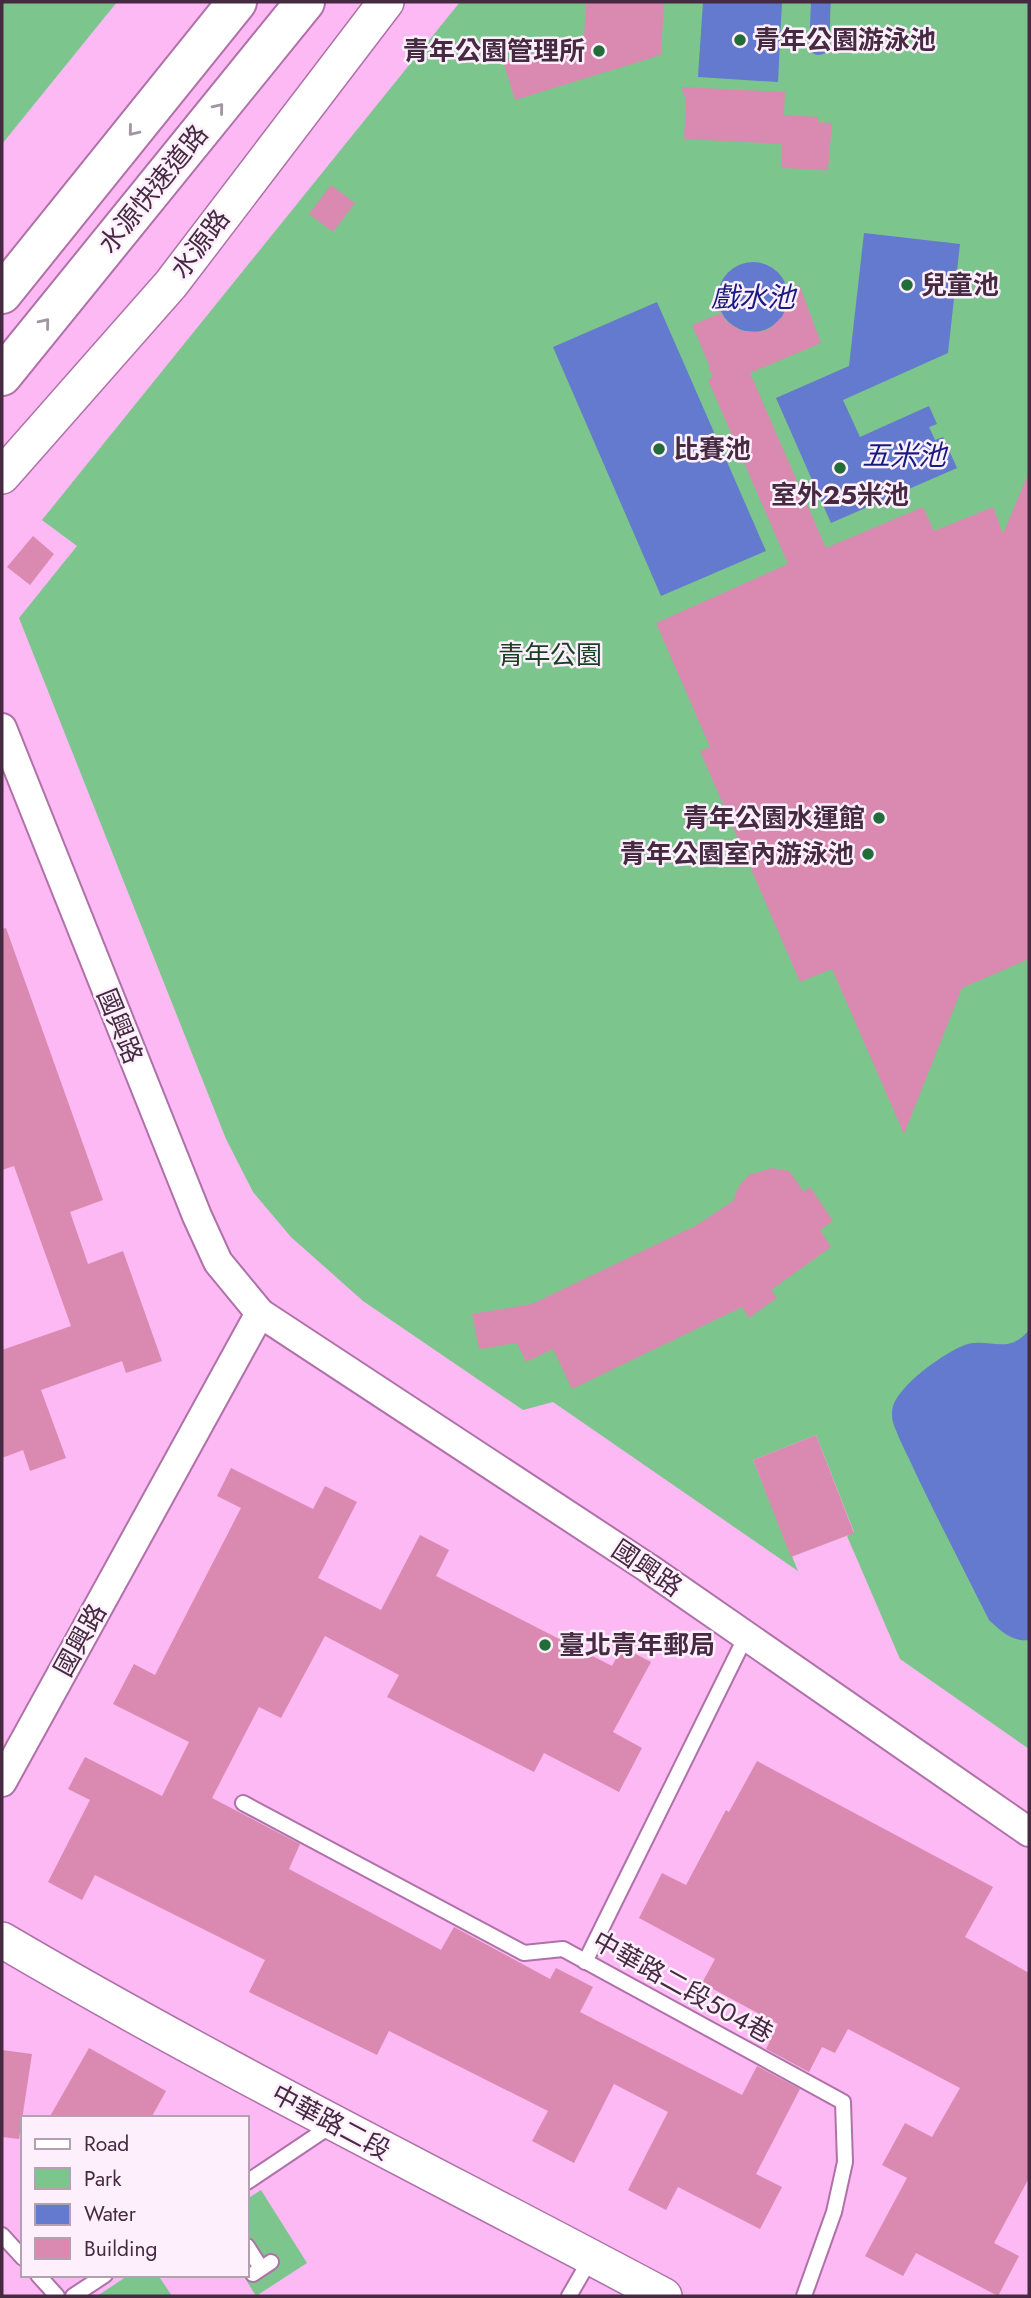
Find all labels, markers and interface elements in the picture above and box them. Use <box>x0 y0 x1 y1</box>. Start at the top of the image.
place label: 青年公園游泳池 <box>754 21 936 59</box>
place label: 青年公園管理所 <box>403 32 585 70</box>
marker: 青年公園游泳池 <box>732 32 748 48</box>
marker: 青年公園管理所 <box>591 43 607 59</box>
one-way arrow <box>210 103 223 115</box>
street label: 水源快速道路 <box>89 116 217 262</box>
one-way arrow <box>128 124 141 136</box>
street label: 水源路 <box>161 201 239 287</box>
place label: 兒童池 <box>921 266 999 304</box>
water label: 戲水池 <box>711 277 798 318</box>
marker: 兒童池 <box>899 277 915 293</box>
one-way arrow <box>36 318 49 330</box>
place label: 比賽池 <box>673 430 751 468</box>
water label: 五米池 <box>862 435 949 476</box>
marker: 比賽池 <box>651 441 667 457</box>
marker: 室外25米池 <box>832 460 848 476</box>
place label: 室外25米池 <box>771 476 909 514</box>
park label: 青年公園 <box>498 636 602 674</box>
place label: 青年公園水運館 <box>683 799 865 837</box>
marker: 青年公園水運館 <box>871 810 887 826</box>
place label: 青年公園室內游泳池 <box>620 835 854 873</box>
marker: 青年公園室內游泳池 <box>860 846 876 862</box>
street label: 國興路 <box>88 983 152 1069</box>
street label: 國興路 <box>604 1530 690 1606</box>
street label: 國興路 <box>44 1597 116 1683</box>
place label: 臺北青年郵局 <box>559 1626 715 1664</box>
marker: 臺北青年郵局 <box>537 1637 553 1653</box>
street label: 中華路二段504巷 <box>586 1922 780 2052</box>
street label: 中華路二段 <box>265 2075 397 2169</box>
legend <box>21 2116 248 2277</box>
text: Road <box>84 2129 129 2159</box>
text: Park <box>84 2164 122 2194</box>
text: Water <box>84 2199 137 2229</box>
text: Building <box>84 2234 157 2264</box>

